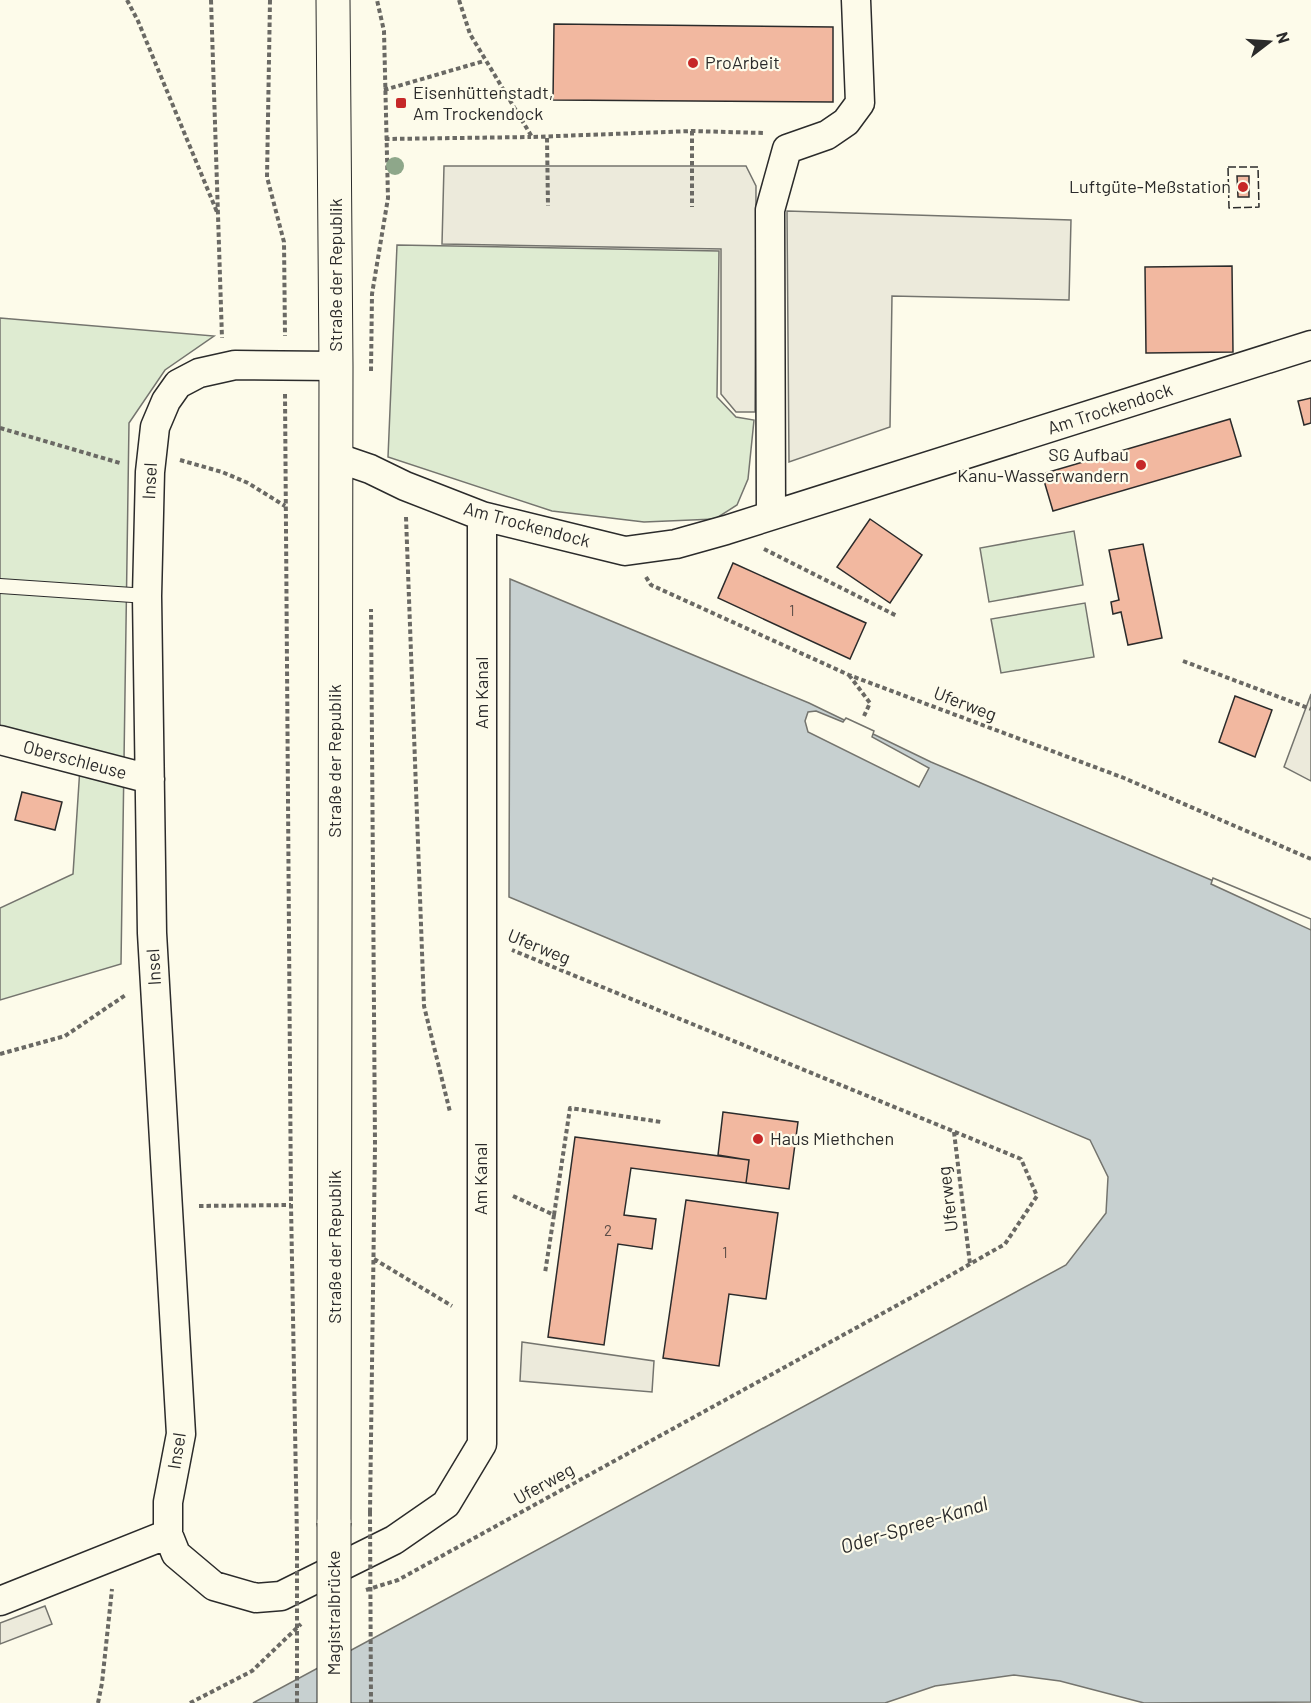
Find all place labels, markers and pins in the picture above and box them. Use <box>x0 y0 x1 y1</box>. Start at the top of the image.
place label: ProArbeit <box>705 51 780 73</box>
marker: ProArbeit <box>686 56 700 70</box>
place label: Eisenhüttenstadt, Am Trockendock <box>413 81 553 124</box>
marker: Eisenhüttenstadt, Am Trockendock <box>394 96 408 110</box>
place label: Luftgüte-Meßstation <box>1069 175 1231 197</box>
marker: Luftgüte-Meßstation <box>1236 180 1250 194</box>
place label: SG Aufbau Kanu-Wasserwandern <box>957 443 1129 486</box>
marker: SG Aufbau Kanu-Wasserwandern <box>1134 458 1148 472</box>
place label: Haus Miethchen <box>770 1127 894 1149</box>
marker: Haus Miethchen <box>751 1132 765 1146</box>

